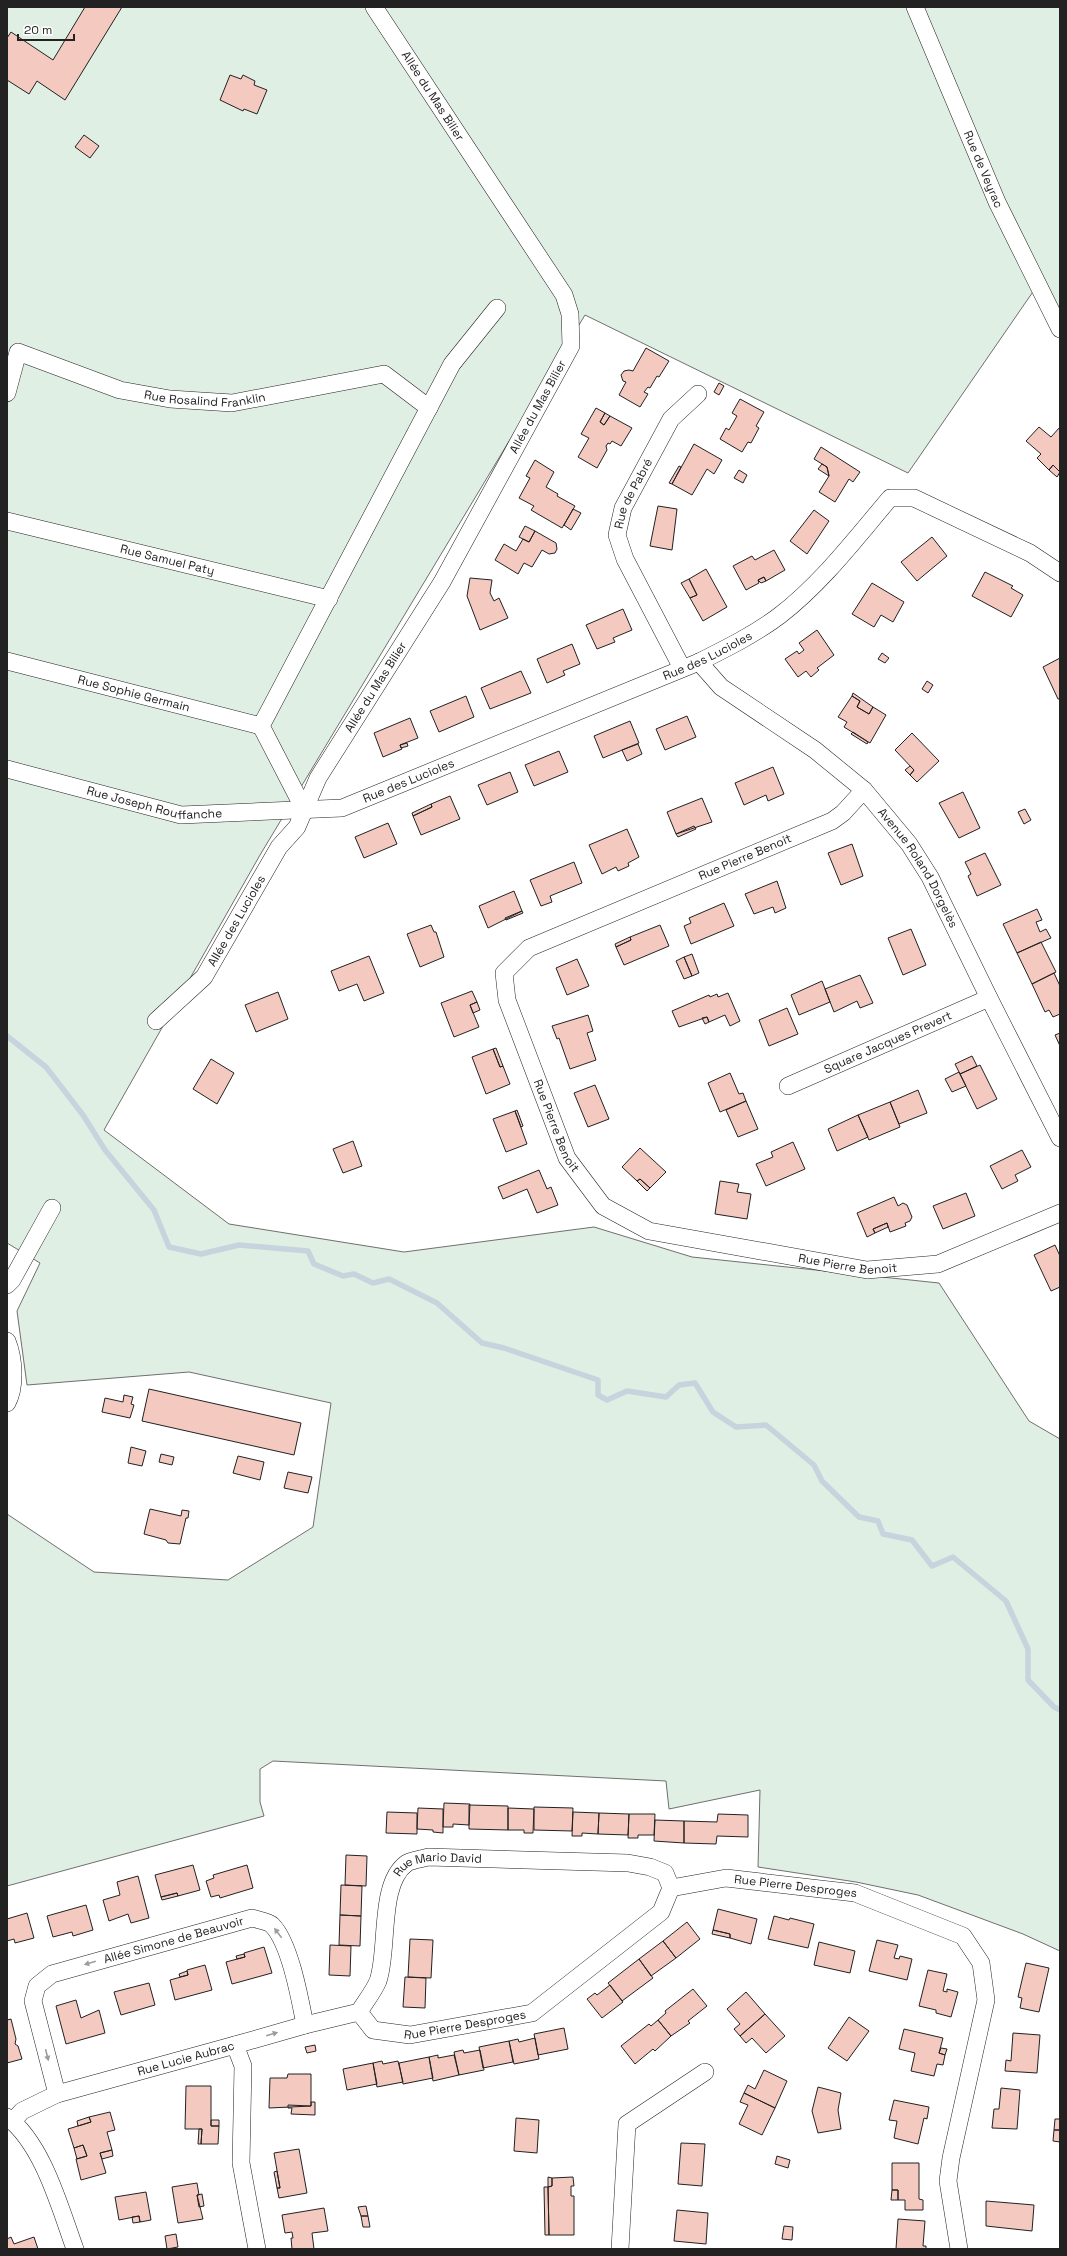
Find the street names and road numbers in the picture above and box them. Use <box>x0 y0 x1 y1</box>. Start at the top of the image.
street label: Allée du Mas Bilier <box>398 48 468 144</box>
street label: Rue de Veyrac <box>960 128 1007 211</box>
street label: Allée du Mas Bilier <box>506 357 570 456</box>
street label: Rue Rosalind Franklin <box>143 386 267 411</box>
street label: Rue de Pabré <box>611 456 656 530</box>
street label: Rue Samuel Paty <box>119 541 216 579</box>
street label: Rue des Lucioles <box>660 628 755 684</box>
street label: Allée du Mas Bilier <box>341 638 410 735</box>
street label: Rue Sophie Germain <box>76 671 192 716</box>
street label: Rue des Lucioles <box>360 755 457 807</box>
street label: Rue Joseph Rouffanche <box>85 782 222 823</box>
street label: Avenue Roland Dorgelès <box>874 804 962 931</box>
street label: Rue Pierre Benoit <box>696 830 794 884</box>
street label: Allée des Lucioles <box>204 872 269 969</box>
street label: Square Jacques Prevert <box>821 1007 954 1077</box>
street label: Rue Pierre Benoit <box>530 1077 583 1176</box>
street label: Rue Pierre Benoit <box>797 1250 898 1278</box>
street label: Rue Mario David <box>390 1849 482 1880</box>
street label: Rue Pierre Desproges <box>733 1871 858 1901</box>
street label: Allée Simone de Beauvoir <box>102 1913 246 1967</box>
street label: Rue Pierre Desproges <box>403 2006 527 2043</box>
street label: Rue Lucie Aubrac <box>135 2038 236 2080</box>

